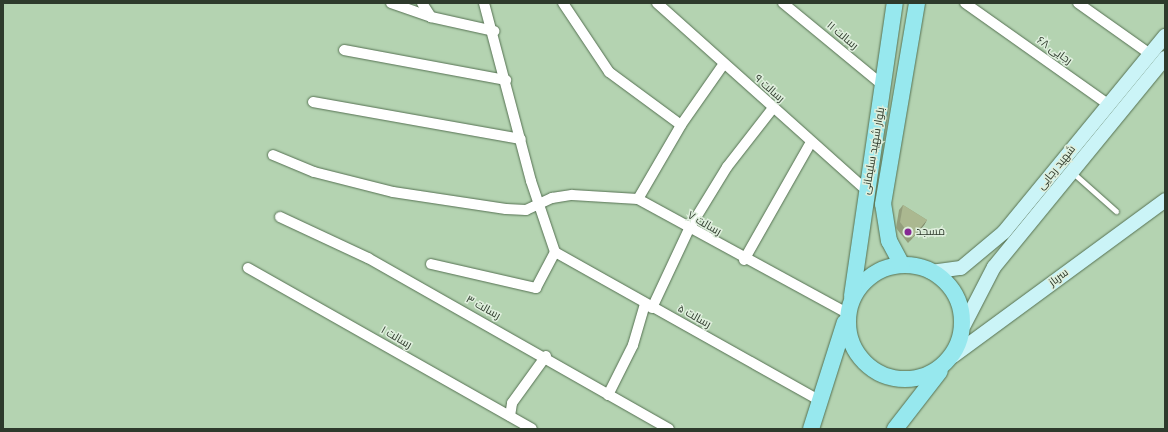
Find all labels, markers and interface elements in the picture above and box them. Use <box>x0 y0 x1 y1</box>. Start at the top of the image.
street label: رسالت ۱۱ <box>824 19 860 53</box>
street label: رجایی ۶۸ <box>1034 34 1074 68</box>
street label: رسالت ۹ <box>751 72 787 106</box>
street label: بلوار شهید سلیمانی <box>860 106 888 196</box>
street label: شهید رجایی <box>1035 143 1079 193</box>
street label: رسالت ۷ <box>685 209 723 239</box>
place label: مسجد <box>916 225 945 239</box>
marker: مسجد <box>903 227 913 237</box>
street label: سرباز <box>1047 266 1071 290</box>
street label: رسالت ۳ <box>463 293 503 323</box>
street label: رسالت ۵ <box>675 302 713 332</box>
street label: رسالت ۱ <box>378 324 414 352</box>

